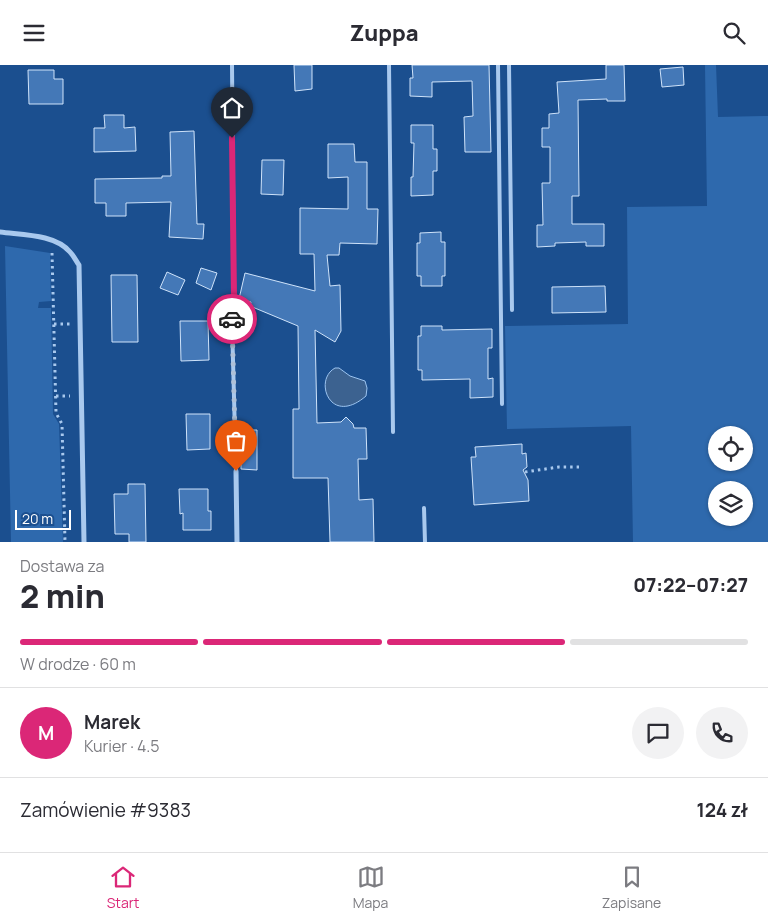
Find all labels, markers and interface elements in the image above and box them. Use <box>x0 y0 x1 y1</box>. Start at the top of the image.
text: Zuppa <box>349 18 419 48</box>
icon: menu <box>20 19 48 47</box>
icon: search <box>720 19 748 47</box>
pin <box>211 87 253 138</box>
icon: home <box>218 94 246 122</box>
courier <box>207 294 257 344</box>
icon: car <box>218 305 246 333</box>
pin <box>215 420 257 471</box>
map controls <box>708 426 753 526</box>
button: locate <box>708 426 753 471</box>
icon: bag <box>222 427 250 455</box>
button: layers <box>708 481 753 526</box>
scale bar <box>15 507 71 530</box>
text: 20 m <box>22 509 53 528</box>
text: Dostawa za <box>20 555 104 577</box>
text: 07:22–07:27 <box>633 572 748 598</box>
text: 2 min <box>20 574 105 618</box>
text: W drodze · 60 m <box>20 653 136 675</box>
button: chat <box>632 707 684 759</box>
button: phone <box>696 707 748 759</box>
text: Marek <box>84 709 140 735</box>
text: M <box>38 720 54 746</box>
text: Kurier · 4.5 <box>84 735 160 757</box>
text: Zamówienie #9383 <box>20 797 191 823</box>
text: 124 zł <box>696 797 748 823</box>
tab: Start <box>107 863 139 912</box>
tab: Mapa <box>353 863 388 912</box>
tab: Zapisane <box>602 863 661 912</box>

